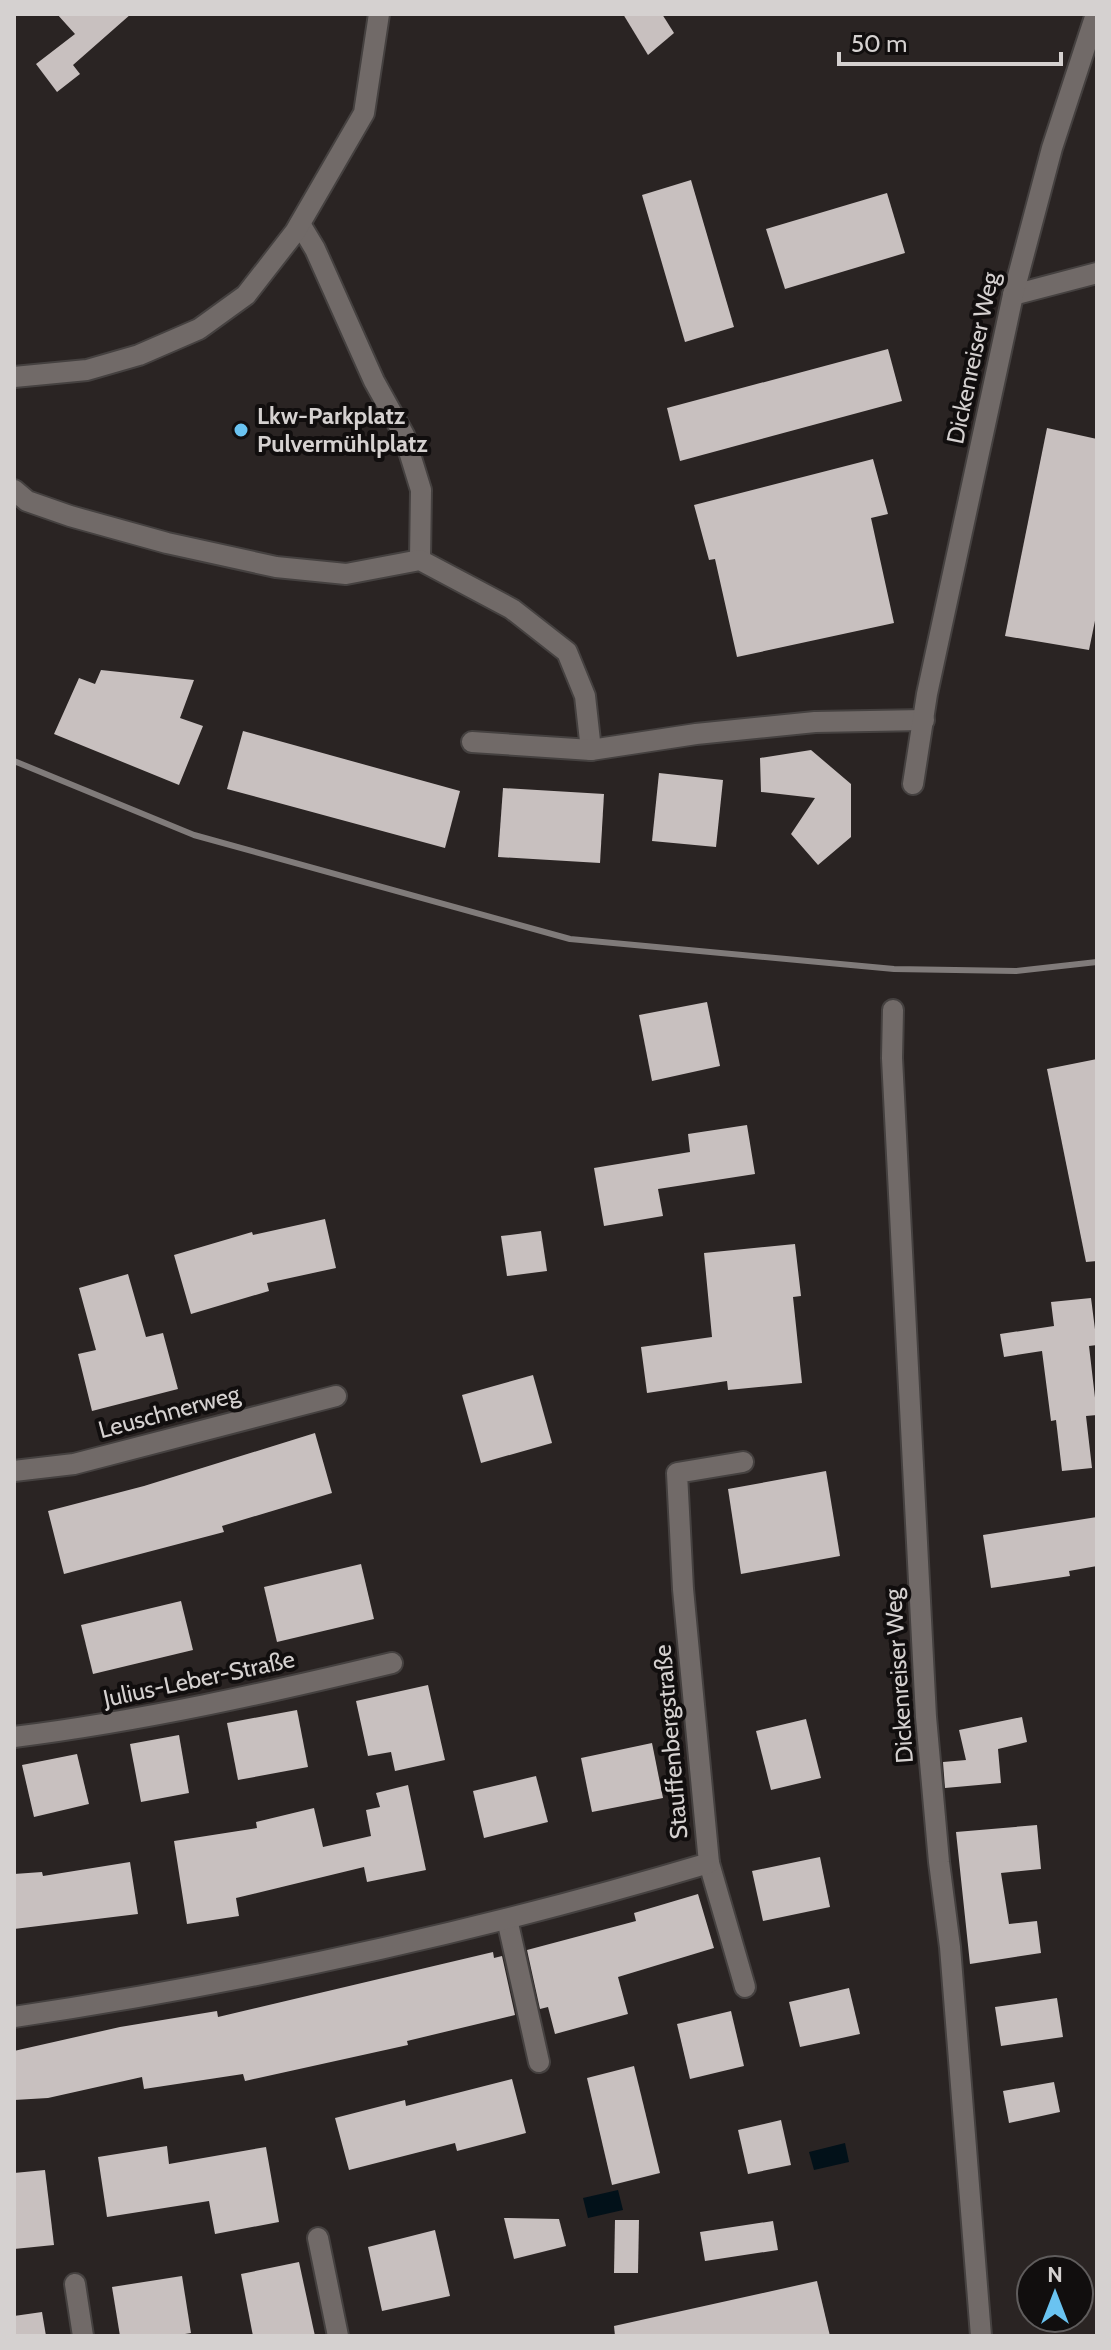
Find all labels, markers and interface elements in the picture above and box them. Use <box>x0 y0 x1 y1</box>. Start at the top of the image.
scale bar <box>839 16 1061 66</box>
text: 50 m <box>851 29 907 58</box>
street label: Dickenreiser Weg <box>940 268 1005 447</box>
place label: Lkw-Parkplatz Pulvermühlplatz <box>257 401 428 458</box>
marker: Lkw-Parkplatz Pulvermühlplatz <box>232 421 250 439</box>
street label: Leuschnerweg <box>95 1378 244 1444</box>
street label: Dickenreiser Weg <box>878 1587 919 1764</box>
street label: Julius-Leber-Straße <box>99 1644 297 1713</box>
street label: Stauffenbergstraße <box>648 1644 693 1841</box>
north arrow <box>1015 2254 1095 2334</box>
text: N <box>1047 2261 1063 2288</box>

